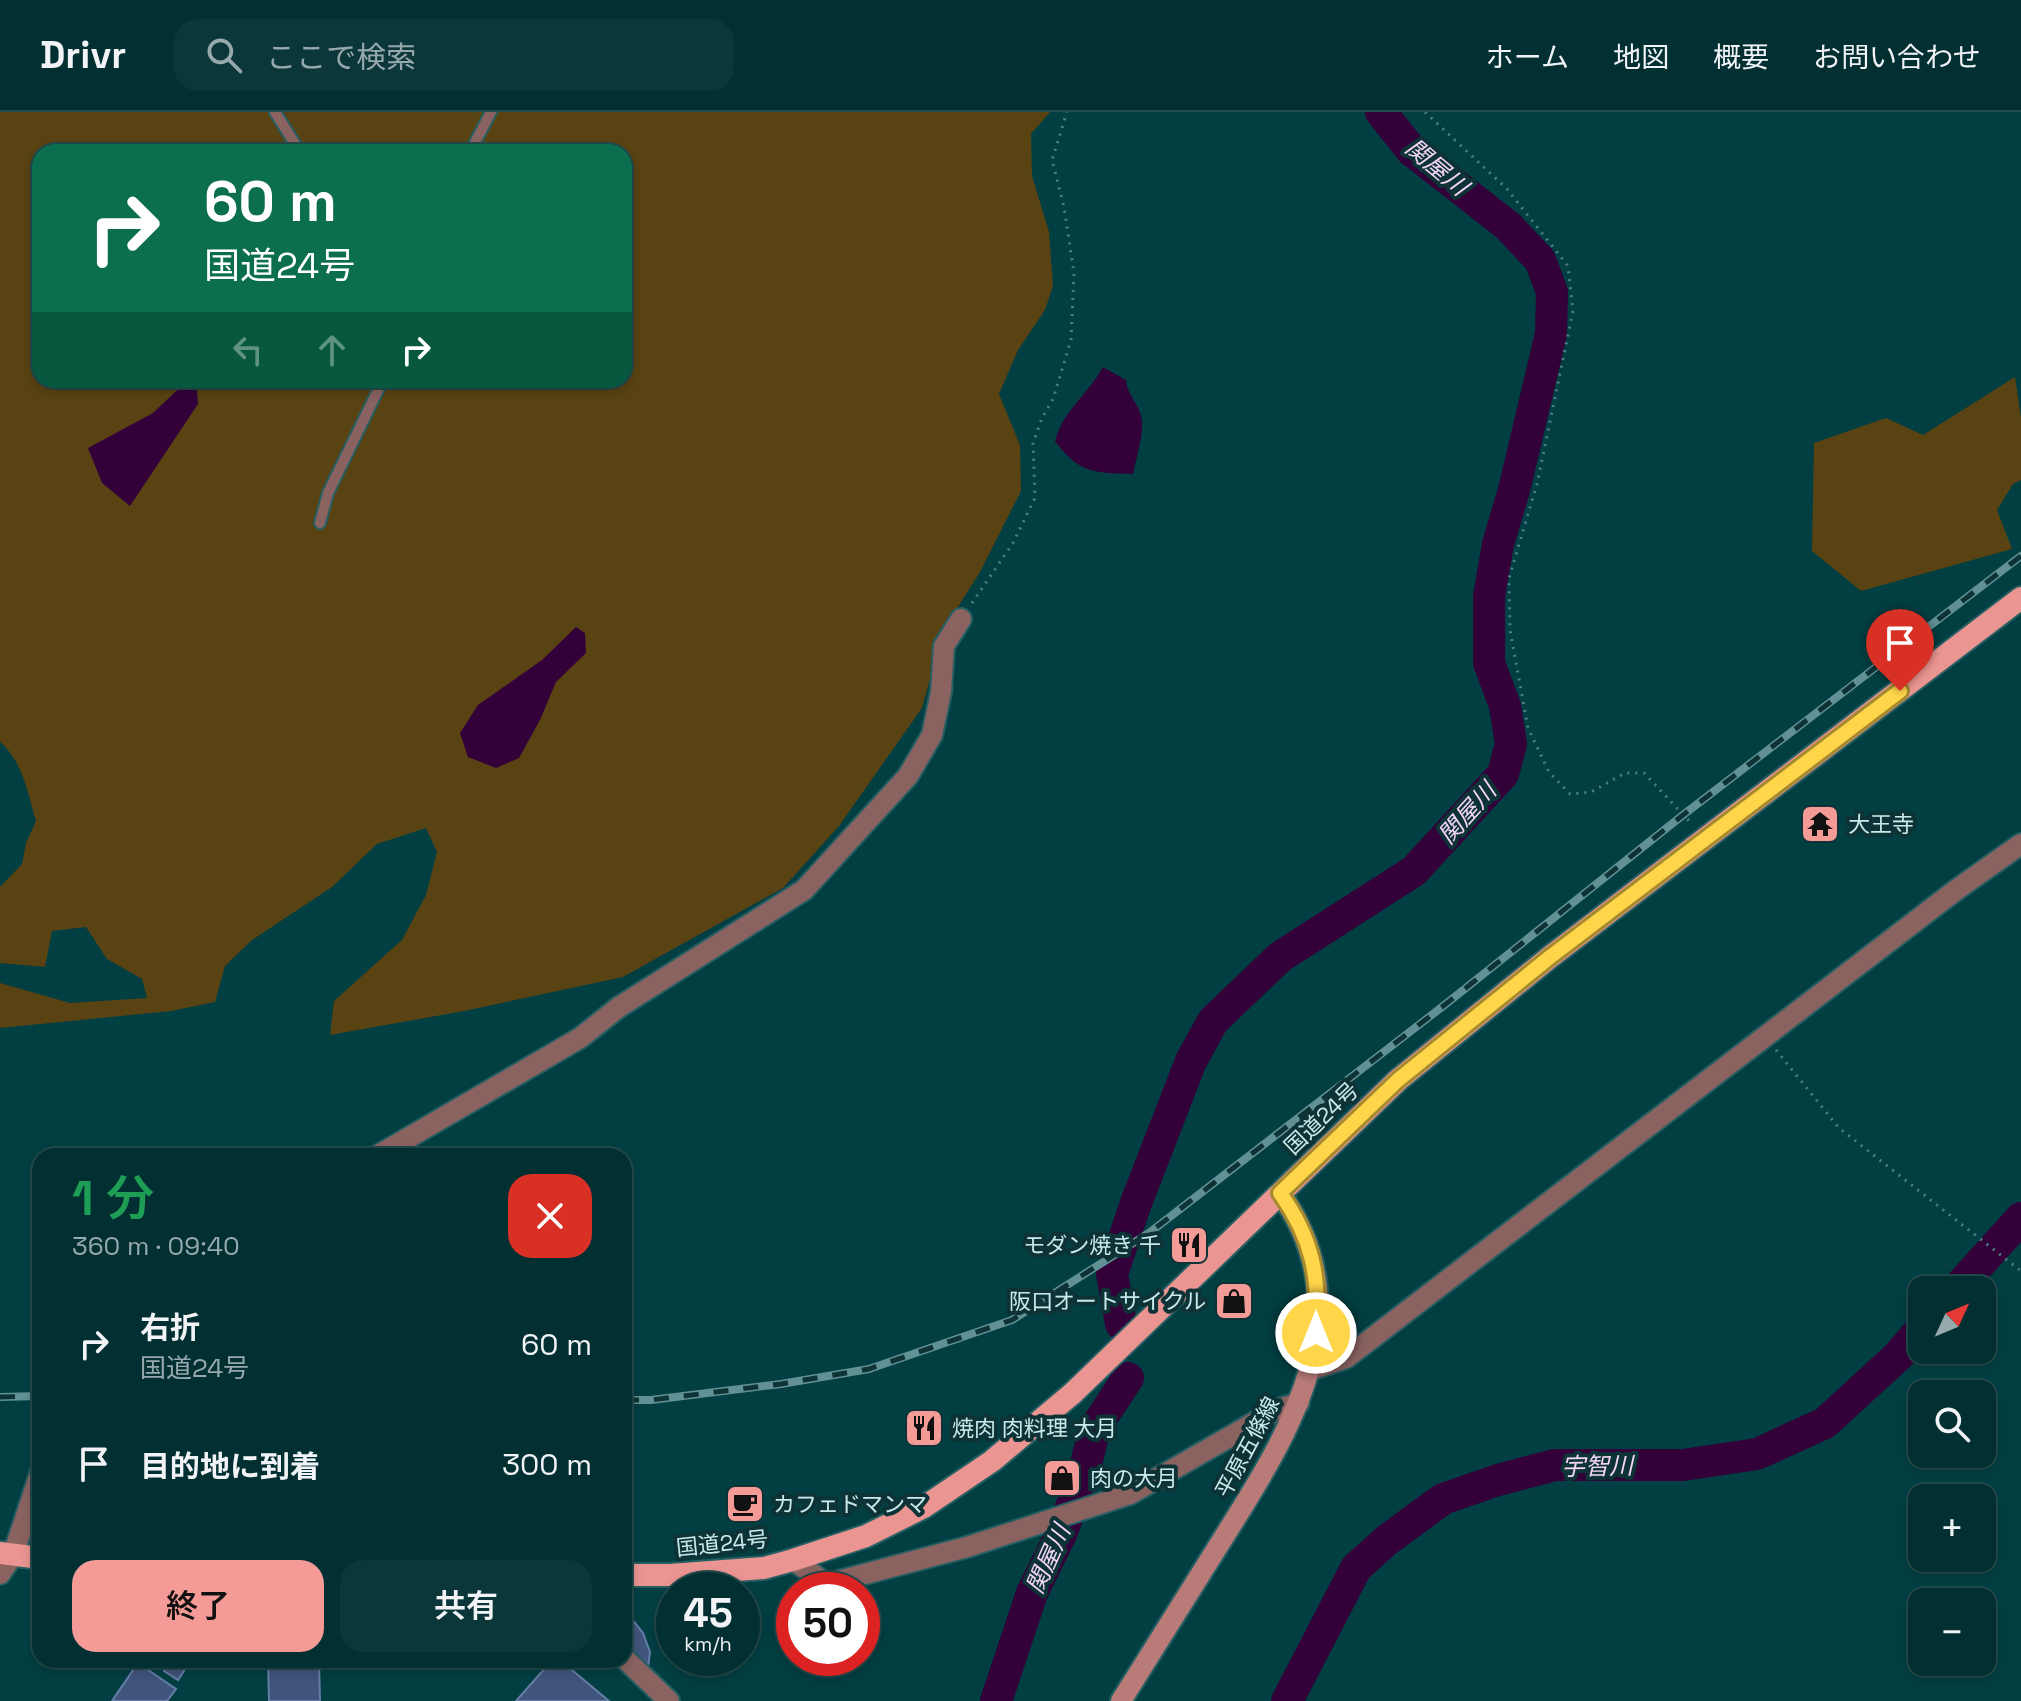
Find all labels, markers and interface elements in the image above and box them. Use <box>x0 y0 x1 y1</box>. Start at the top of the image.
search box <box>174 19 734 91</box>
text: Drivr <box>40 31 126 79</box>
icon: search <box>202 33 246 77</box>
text: ここで検索 <box>266 38 416 77</box>
text: ホーム <box>1486 39 1569 75</box>
text: 地図 <box>1613 39 1669 75</box>
text: 概要 <box>1713 39 1769 75</box>
text: お問い合わせ <box>1813 39 1981 75</box>
water label: 関屋川 <box>1399 132 1477 204</box>
text: 60 m <box>204 166 337 237</box>
icon: right <box>72 176 176 280</box>
text: 国道24号 <box>204 243 355 289</box>
icon: left <box>226 328 270 372</box>
icon: ahead <box>310 328 354 372</box>
icon: right <box>394 328 438 372</box>
pin <box>1866 609 1934 691</box>
icon: arrive <box>1878 621 1922 665</box>
water label: 関屋川 <box>1431 774 1505 850</box>
temple icon: 大王寺 <box>1799 803 1841 845</box>
place label: 大王寺 <box>1848 810 1914 838</box>
street label: 国道24号 <box>1278 1076 1364 1160</box>
text: 1 分 <box>72 1168 154 1229</box>
button: close <box>508 1174 592 1258</box>
restaurant icon: モダン焼き 千 <box>1168 1224 1210 1266</box>
text: 360 m · 09:40 <box>72 1229 240 1263</box>
place label: モダン焼き 千 <box>1023 1231 1161 1259</box>
north arrow <box>1908 1276 1996 1364</box>
map controls <box>1908 1276 1996 1676</box>
shop icon: 阪口オートサイクル <box>1213 1280 1255 1322</box>
place label: 阪口オートサイクル <box>1009 1287 1206 1315</box>
position arrow <box>1274 1291 1358 1375</box>
text: 右折 <box>140 1308 200 1347</box>
icon: right <box>72 1322 116 1366</box>
text: 60 m <box>521 1325 592 1364</box>
text: 国道24号 <box>140 1351 249 1385</box>
button: search <box>1908 1380 1996 1468</box>
street label: 平原五條線 <box>1209 1392 1285 1502</box>
restaurant icon: 焼肉 肉料理 大月 <box>903 1407 945 1449</box>
place label: 焼肉 肉料理 大月 <box>952 1414 1117 1442</box>
icon: arrive <box>72 1442 116 1486</box>
text: 300 m <box>502 1445 592 1484</box>
text: 目的地に到着 <box>140 1447 320 1486</box>
water label: 宇智川 <box>1561 1450 1636 1482</box>
shop icon: 肉の大月 <box>1041 1457 1083 1499</box>
place label: 肉の大月 <box>1090 1464 1178 1492</box>
cafe icon: カフェドマンマ <box>724 1483 766 1525</box>
button: + <box>1908 1484 1996 1572</box>
place label: カフェドマンマ <box>773 1490 927 1518</box>
water label: 関屋川 <box>1019 1517 1078 1598</box>
street label: 国道24号 <box>675 1524 769 1562</box>
button: 終了 <box>72 1560 324 1652</box>
button: 共有 <box>340 1560 592 1652</box>
speed limit sign: 50 <box>776 1572 880 1676</box>
text: 45 <box>683 1588 733 1639</box>
button: − <box>1908 1588 1996 1676</box>
text: km/h <box>684 1631 732 1657</box>

